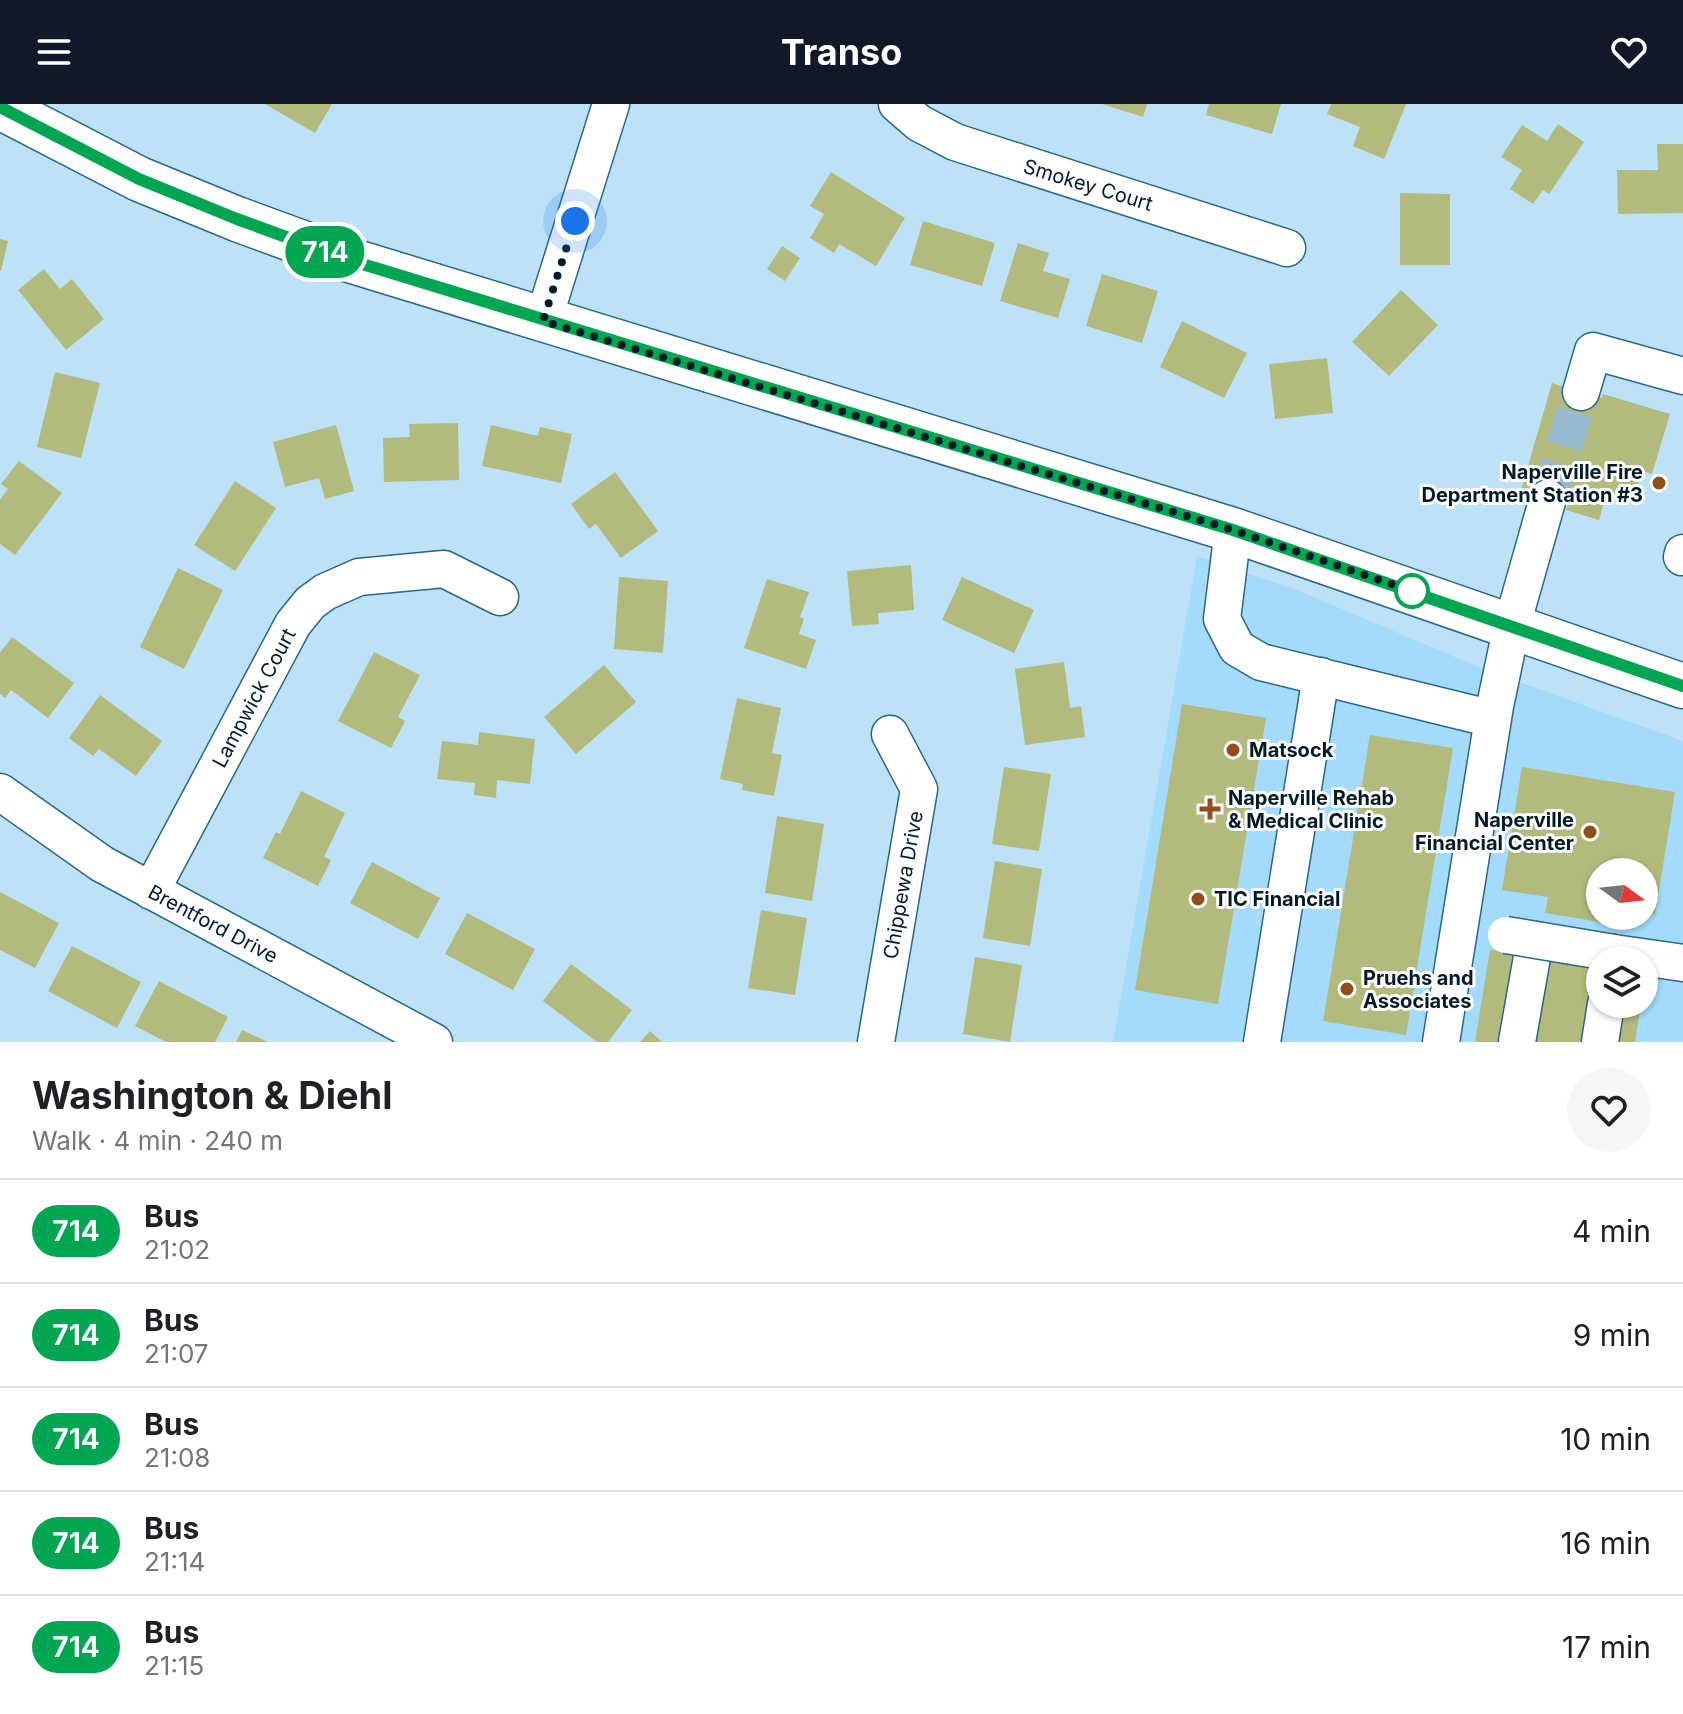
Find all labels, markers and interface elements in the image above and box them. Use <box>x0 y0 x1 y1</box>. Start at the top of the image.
icon: menu <box>32 30 76 74</box>
text: Transo <box>781 30 902 74</box>
icon: heart <box>1607 30 1651 74</box>
street label: Smokey Court <box>1021 154 1156 216</box>
your location <box>555 201 595 241</box>
line badge: 714 <box>279 226 371 278</box>
text: 714 <box>301 235 349 269</box>
place label: Naperville Fire Department Station #3 <box>1421 460 1643 507</box>
marker: Naperville Fire Department Station #3 <box>1650 474 1668 492</box>
unlabelled marker <box>1395 574 1429 608</box>
street label: Lampwick Court <box>207 624 301 772</box>
place label: Matsock <box>1249 738 1334 762</box>
marker: Matsock <box>1224 741 1242 759</box>
place label: Naperville Rehab & Medical Clinic <box>1228 786 1394 833</box>
marker: Naperville Rehab & Medical Clinic <box>1199 798 1221 820</box>
place label: Naperville Financial Center <box>1415 808 1574 855</box>
street label: Chippewa Drive <box>878 809 928 961</box>
marker: Naperville Financial Center <box>1581 823 1599 841</box>
north arrow <box>1586 858 1658 930</box>
map controls <box>1586 858 1658 1018</box>
street label: Brentford Drive <box>144 880 282 968</box>
place label: TIC Financial <box>1214 887 1340 911</box>
marker: TIC Financial <box>1189 890 1207 908</box>
button: layers <box>1586 946 1658 1018</box>
place label: Pruehs and Associates <box>1363 966 1474 1013</box>
marker: Pruehs and Associates <box>1338 980 1356 998</box>
button: heart <box>1567 1068 1651 1152</box>
text: Washington & Diehl <box>32 1072 393 1118</box>
text: Walk · 4 min · 240 m <box>32 1125 283 1156</box>
text: Bus <box>144 1198 199 1234</box>
text: 4 min <box>1572 1213 1651 1249</box>
text: 714 <box>52 1214 100 1248</box>
text: 21:02 <box>144 1234 210 1265</box>
text: Bus <box>144 1302 199 1338</box>
text: 9 min <box>1573 1317 1651 1353</box>
text: 714 <box>52 1318 100 1352</box>
text: 21:07 <box>144 1338 209 1369</box>
text: Bus <box>144 1406 199 1442</box>
text: 10 min <box>1560 1421 1651 1457</box>
text: 714 <box>52 1422 100 1456</box>
text: 21:08 <box>144 1442 210 1473</box>
text: Bus <box>144 1510 199 1546</box>
text: 16 min <box>1560 1525 1651 1561</box>
text: 714 <box>52 1526 100 1560</box>
text: 21:14 <box>144 1546 205 1577</box>
text: Bus <box>144 1614 199 1650</box>
text: 17 min <box>1562 1629 1651 1665</box>
text: 714 <box>52 1630 100 1664</box>
text: 21:15 <box>144 1650 204 1681</box>

